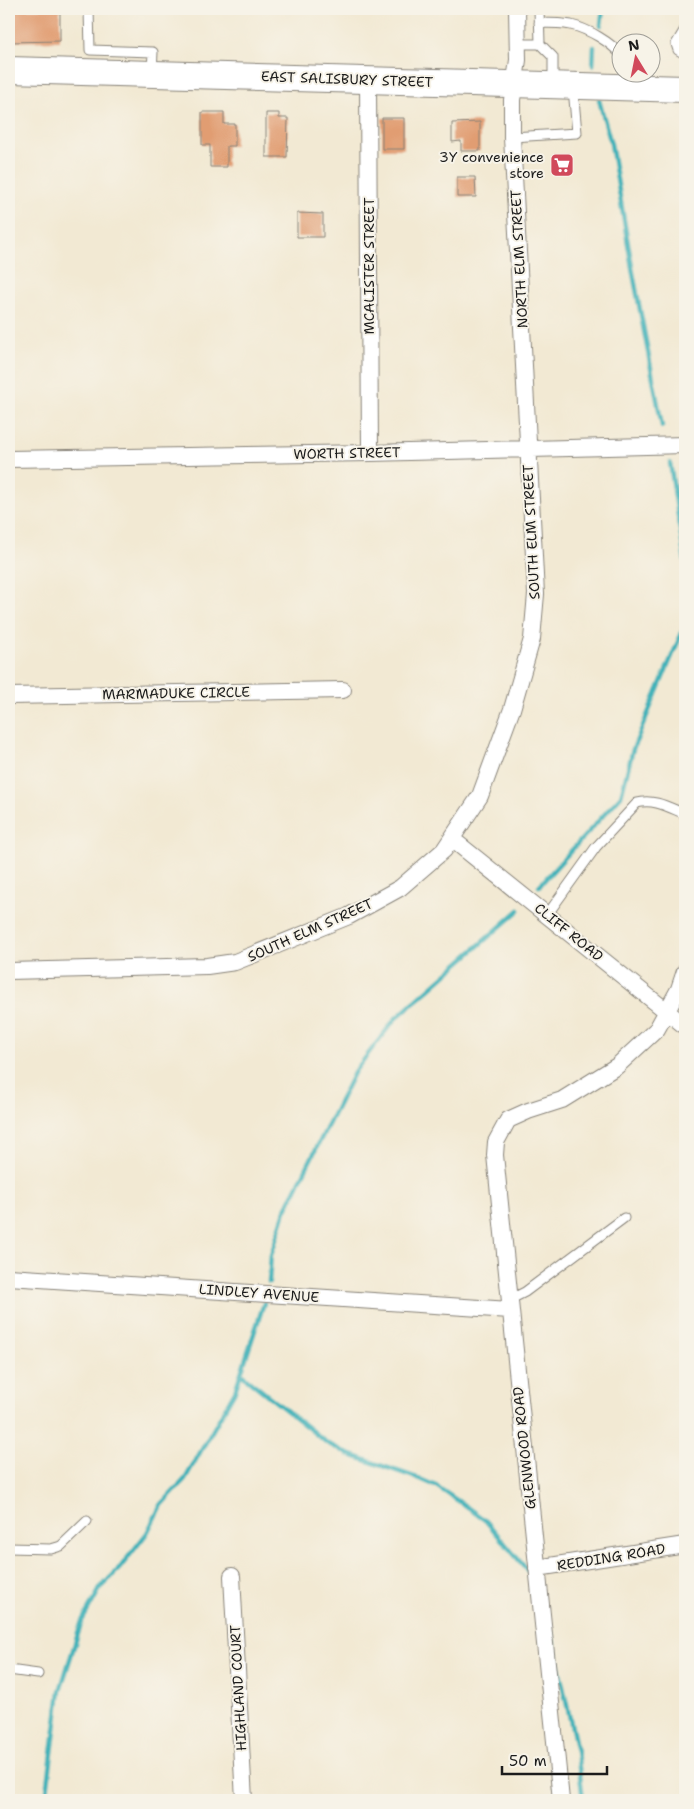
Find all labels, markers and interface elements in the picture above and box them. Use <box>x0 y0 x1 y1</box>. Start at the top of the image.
north arrow <box>612 32 662 82</box>
text: N <box>627 35 641 55</box>
street label: EAST SALISBURY STREET <box>261 67 434 91</box>
place label: 3Y convenience store <box>439 148 544 182</box>
supermarket icon: 3Y convenience store <box>549 152 575 178</box>
street label: NORTH ELM STREET <box>506 189 532 329</box>
street label: MCALISTER STREET <box>360 197 378 335</box>
street label: WORTH STREET <box>293 443 401 463</box>
street label: SOUTH ELM STREET <box>518 464 544 600</box>
street label: MARMADUKE CIRCLE <box>102 683 250 703</box>
street label: SOUTH ELM STREET <box>245 894 376 966</box>
street label: CLIFF ROAD <box>531 899 607 965</box>
street label: LINDLEY AVENUE <box>198 1280 320 1306</box>
street label: GLENWOOD ROAD <box>509 1386 539 1510</box>
street label: REDDING ROAD <box>556 1540 666 1574</box>
street label: HIGHLAND COURT <box>226 1624 250 1752</box>
scale bar <box>502 1744 606 1776</box>
text: 50 m <box>509 1751 547 1771</box>

